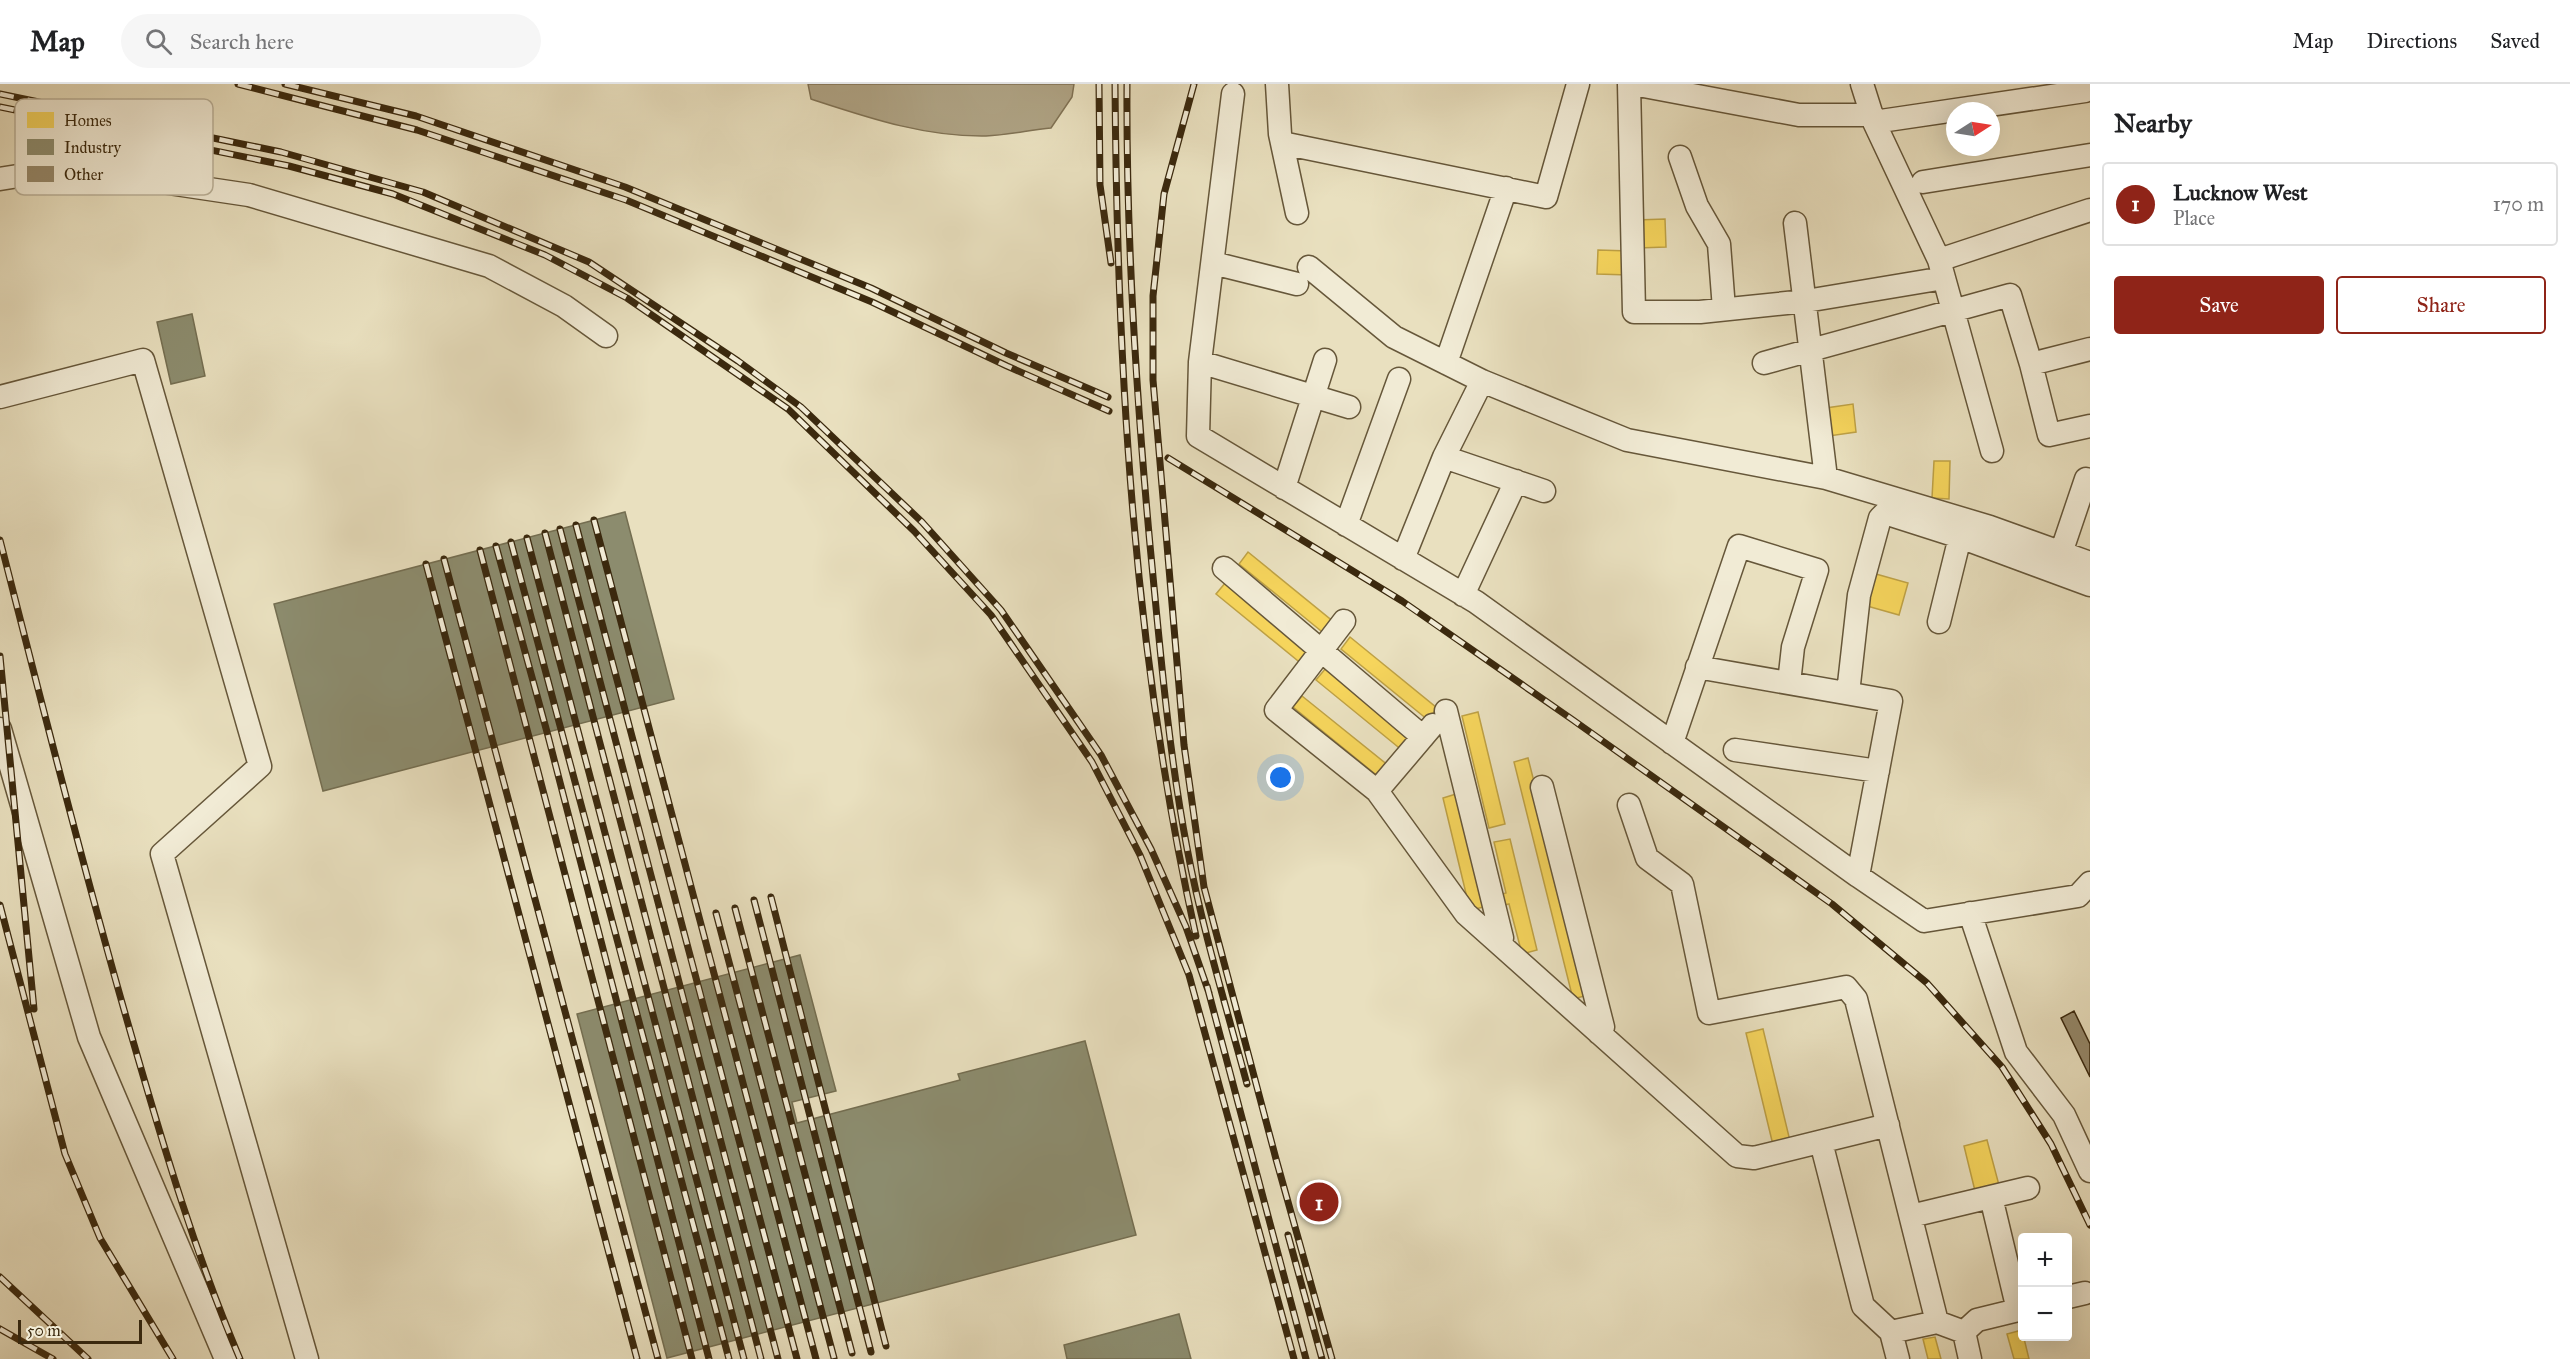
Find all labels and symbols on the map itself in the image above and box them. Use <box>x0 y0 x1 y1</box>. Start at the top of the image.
legend <box>15 99 213 195</box>
north arrow <box>1946 102 2000 156</box>
text: Homes <box>64 111 112 130</box>
text: Industry <box>64 138 122 157</box>
text: Other <box>64 165 103 184</box>
your location <box>1266 763 1295 792</box>
pin: 1 <box>1300 1180 1338 1224</box>
scale bar <box>18 1317 142 1344</box>

